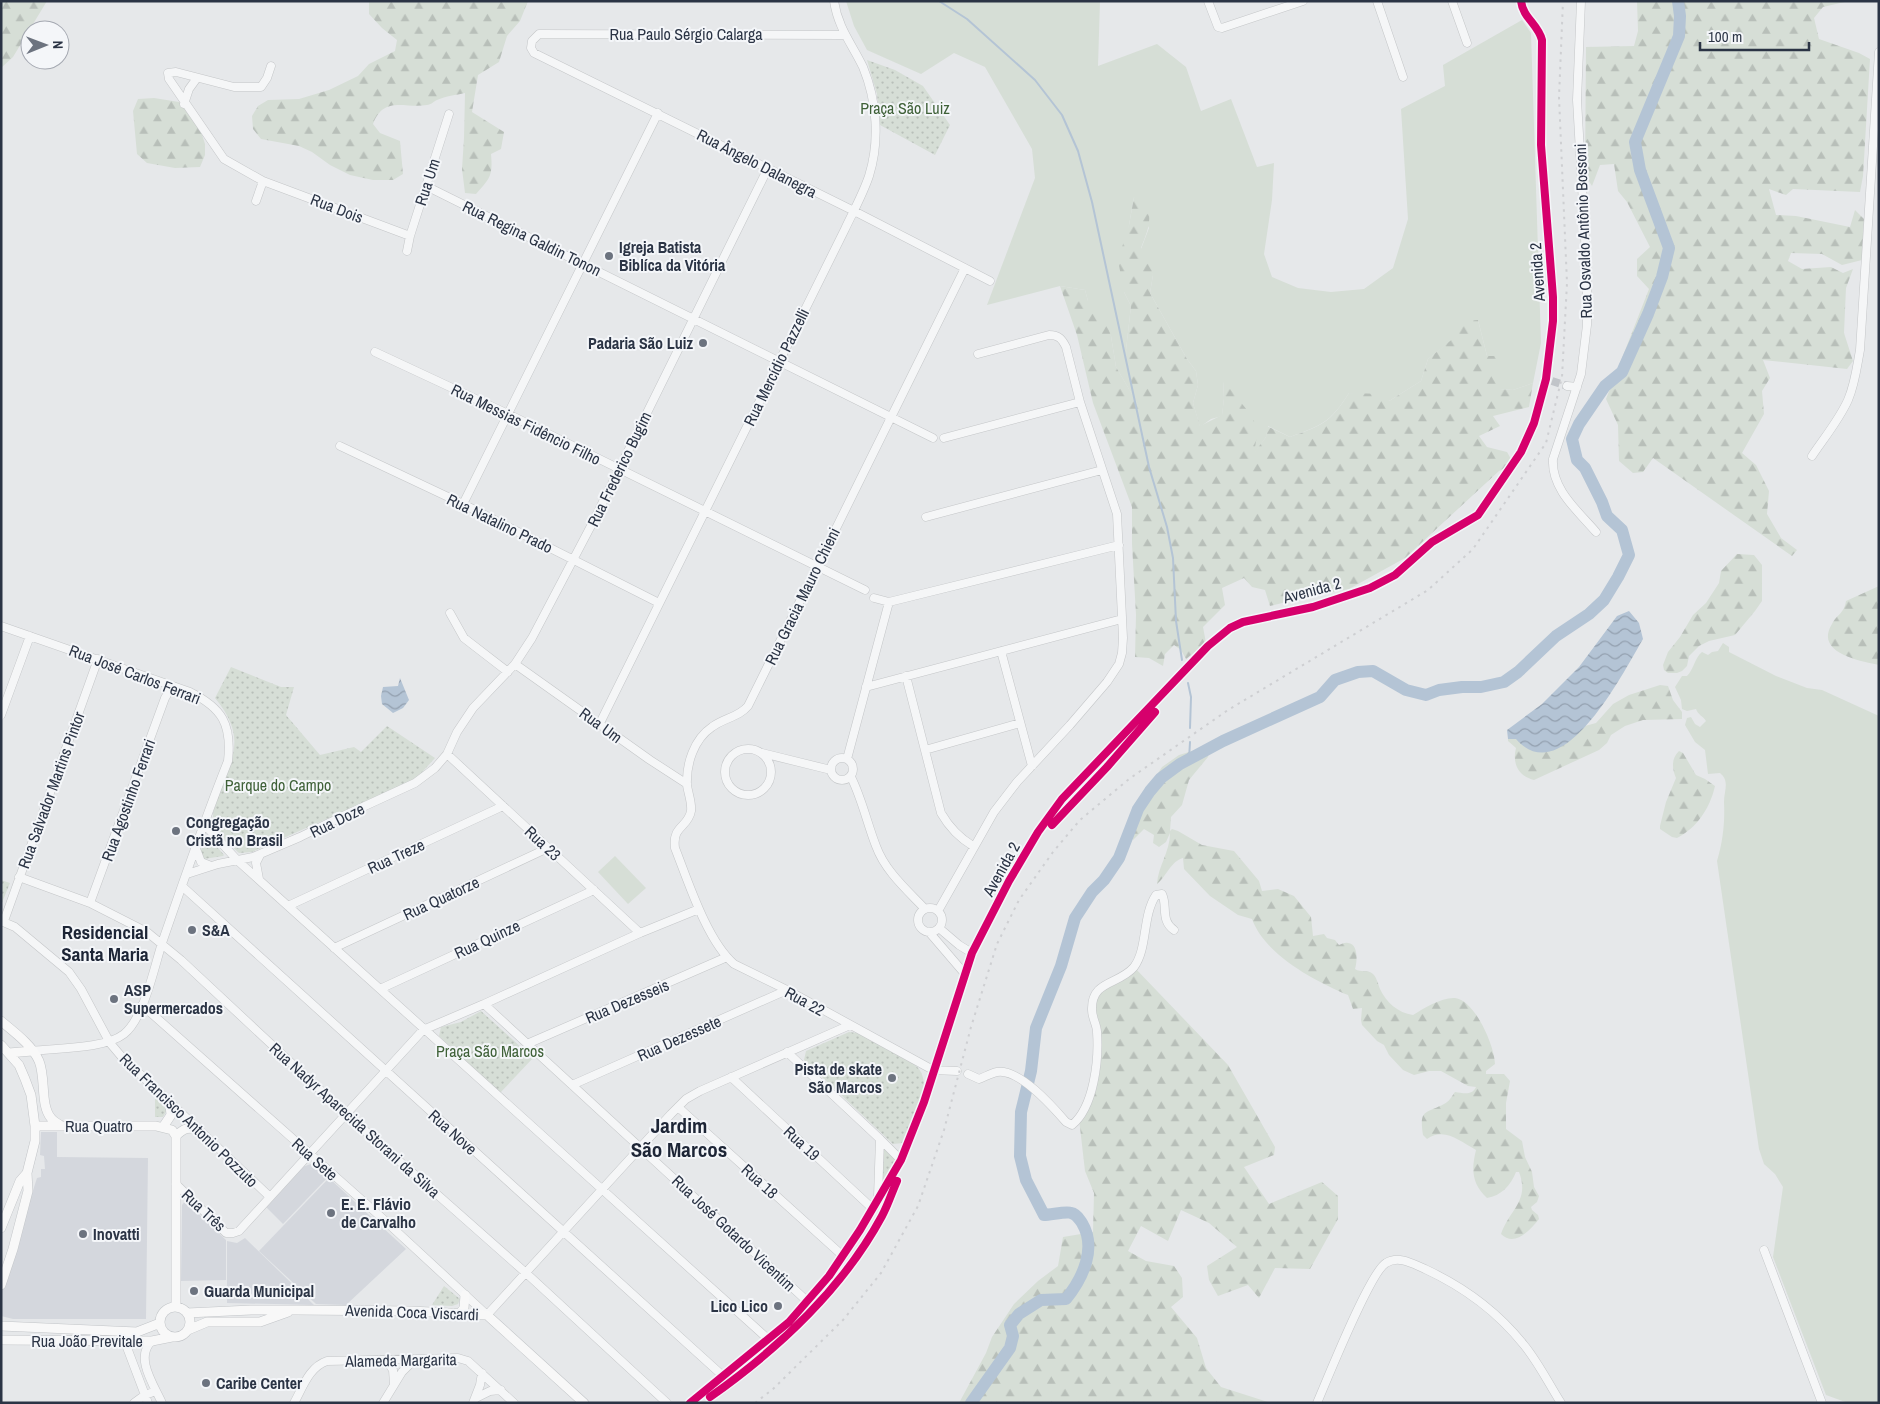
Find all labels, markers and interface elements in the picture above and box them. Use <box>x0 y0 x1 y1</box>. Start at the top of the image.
north arrow <box>20 20 70 70</box>
scale bar <box>1700 20 1809 52</box>
street label: Rua Paulo Sérgio Calarga <box>609 23 763 45</box>
text: 100 m <box>1708 26 1742 47</box>
text: N <box>49 40 67 49</box>
park label: Praça São Luiz <box>860 97 950 119</box>
street label: Rua Ângelo Dalanegra <box>693 123 821 203</box>
street label: Rua Osvaldo Antônio Bossoni <box>1569 143 1597 319</box>
street label: Rua Um <box>409 156 445 208</box>
street label: Rua Dois <box>308 188 366 228</box>
street label: Rua Regina Galdin Tonon <box>459 195 605 281</box>
place label: Igreja Batista Biblíca da Vitória <box>619 236 726 276</box>
street label: Avenida 2 <box>1524 242 1550 303</box>
marker: Igreja Batista Biblíca da Vitória <box>603 250 615 262</box>
street label: Rua Mercídio Pazzelli <box>738 305 814 429</box>
place label: Padaria São Luiz <box>588 332 693 354</box>
marker: Padaria São Luiz <box>697 337 709 349</box>
street label: Rua Messias Fidêncio Filho <box>447 378 605 470</box>
street label: Rua Frederico Bugim <box>582 408 656 530</box>
street label: Rua Natalino Prado <box>443 488 557 558</box>
street label: Rua Gracia Mauro Chieni <box>759 524 845 668</box>
street label: Avenida 2 <box>1280 572 1343 609</box>
street label: Rua José Carlos Ferrari <box>66 639 204 709</box>
street label: Rua Um <box>575 702 627 748</box>
street label: Rua Salvador Martins Pintor <box>12 708 90 872</box>
street label: Rua Agostinho Ferrari <box>96 736 160 864</box>
park label: Parque do Campo <box>225 774 331 796</box>
street label: Rua Doze <box>306 797 368 843</box>
place label: Congregação Cristã no Brasil <box>186 811 283 851</box>
street label: Rua 23 <box>520 821 566 865</box>
marker: Congregação Cristã no Brasil <box>170 825 182 837</box>
street label: Rua Treze <box>364 833 428 879</box>
street label: Avenida 2 <box>977 838 1025 901</box>
street label: Rua Quatorze <box>399 871 483 925</box>
street label: Rua Quinze <box>451 914 523 964</box>
district label: Residencial Santa Maria <box>61 919 149 967</box>
place label: S&A <box>202 919 230 941</box>
marker: S&A <box>186 924 198 936</box>
street label: Rua Dezesseis <box>582 973 672 1029</box>
place label: ASP Supermercados <box>124 979 223 1019</box>
street label: Rua 22 <box>781 981 829 1021</box>
marker: ASP Supermercados <box>108 993 120 1005</box>
street label: Rua Dezessete <box>634 1010 724 1066</box>
street label: Rua Nadyr Aparecida Storani da Silva <box>265 1037 446 1203</box>
park label: Praça São Marcos <box>436 1040 544 1062</box>
street label: Rua Francisco Antonio Pozzuto <box>115 1048 263 1192</box>
place label: Pista de skate São Marcos <box>794 1058 882 1098</box>
marker: Pista de skate São Marcos <box>886 1072 898 1084</box>
street label: Rua Nove <box>424 1104 482 1160</box>
district label: Jardim São Marcos <box>631 1111 727 1164</box>
street label: Rua Quatro <box>65 1115 133 1137</box>
street label: Rua 19 <box>779 1121 825 1165</box>
street label: Rua Sete <box>287 1133 343 1185</box>
street label: Rua 18 <box>737 1159 783 1203</box>
street label: Rua José Gotardo Vicentim <box>667 1170 801 1296</box>
street label: Rua Três <box>177 1184 231 1236</box>
place label: E. E. Flávio de Carvalho <box>341 1193 416 1233</box>
marker: E. E. Flávio de Carvalho <box>325 1207 337 1219</box>
place label: Inovatti <box>93 1223 140 1245</box>
marker: Inovatti <box>77 1228 89 1240</box>
place label: Guarda Municipal <box>204 1280 314 1302</box>
marker: Guarda Municipal <box>188 1285 200 1297</box>
place label: Lico Lico <box>710 1295 768 1317</box>
street label: Avenida Coca Viscardi <box>344 1299 479 1325</box>
marker: Lico Lico <box>772 1300 784 1312</box>
street label: Rua João Previtale <box>31 1330 143 1352</box>
street label: Alameda Margarita <box>344 1348 458 1372</box>
place label: Caribe Center <box>216 1372 303 1394</box>
marker: Caribe Center <box>200 1377 212 1389</box>

